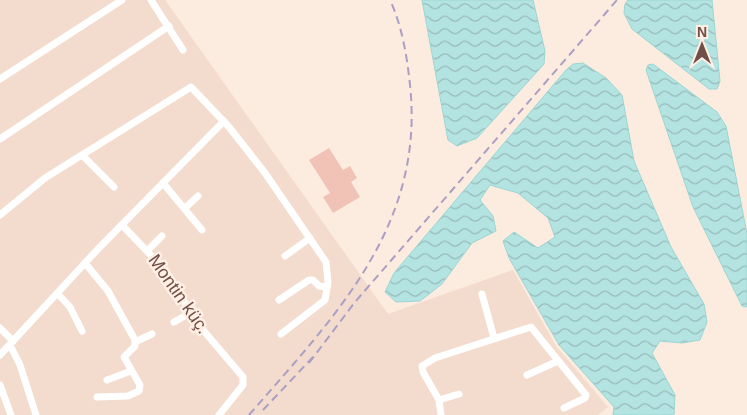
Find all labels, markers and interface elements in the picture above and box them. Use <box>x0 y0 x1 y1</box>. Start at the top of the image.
north arrow <box>677 20 727 70</box>
text: N <box>697 24 707 40</box>
street label: Montin küç. <box>144 251 214 337</box>

